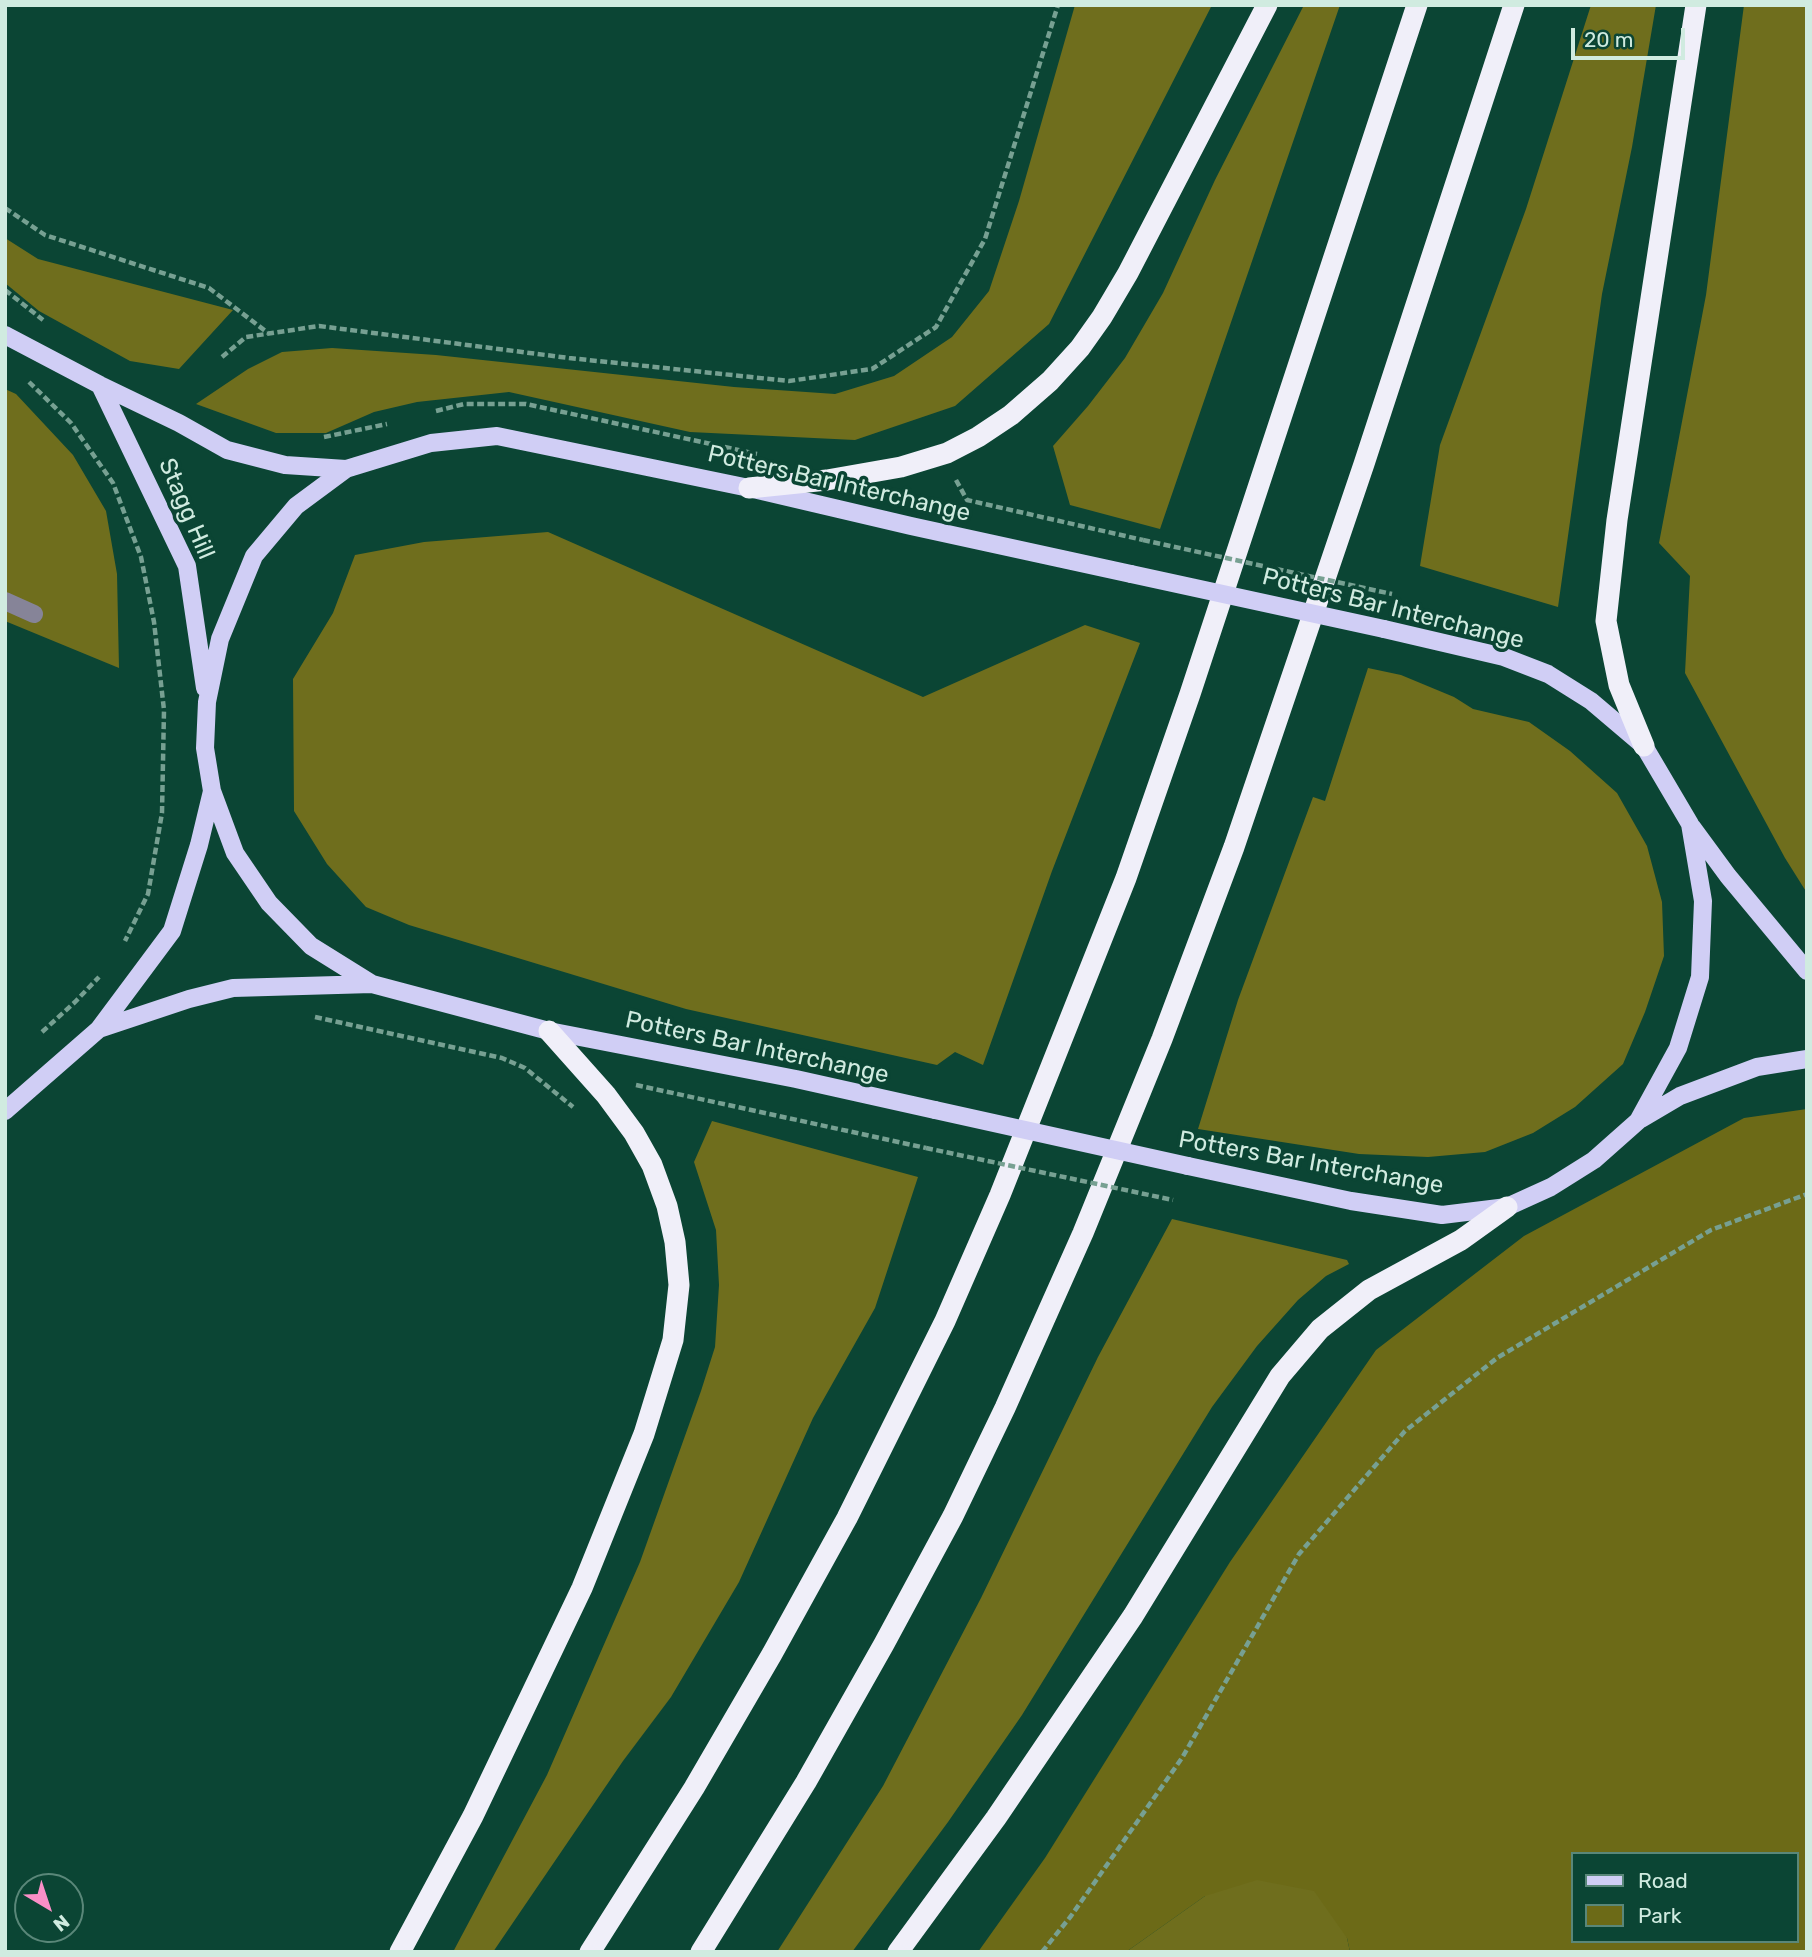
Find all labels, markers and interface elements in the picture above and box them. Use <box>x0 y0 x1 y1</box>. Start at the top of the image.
scale bar <box>1574 14 1688 58</box>
text: 20 m <box>1584 27 1633 52</box>
street label: Potters Bar Interchange <box>705 440 973 528</box>
street label: Stagg Hill <box>152 454 220 564</box>
street label: Potters Bar Interchange <box>1259 563 1527 655</box>
street label: Potters Bar Interchange <box>623 1006 891 1090</box>
street label: Potters Bar Interchange <box>1176 1125 1446 1201</box>
legend <box>1570 1852 1798 1943</box>
text: Road <box>1638 1868 1688 1893</box>
north arrow <box>14 1873 84 1943</box>
text: Park <box>1638 1903 1682 1928</box>
text: N <box>49 1910 74 1936</box>

